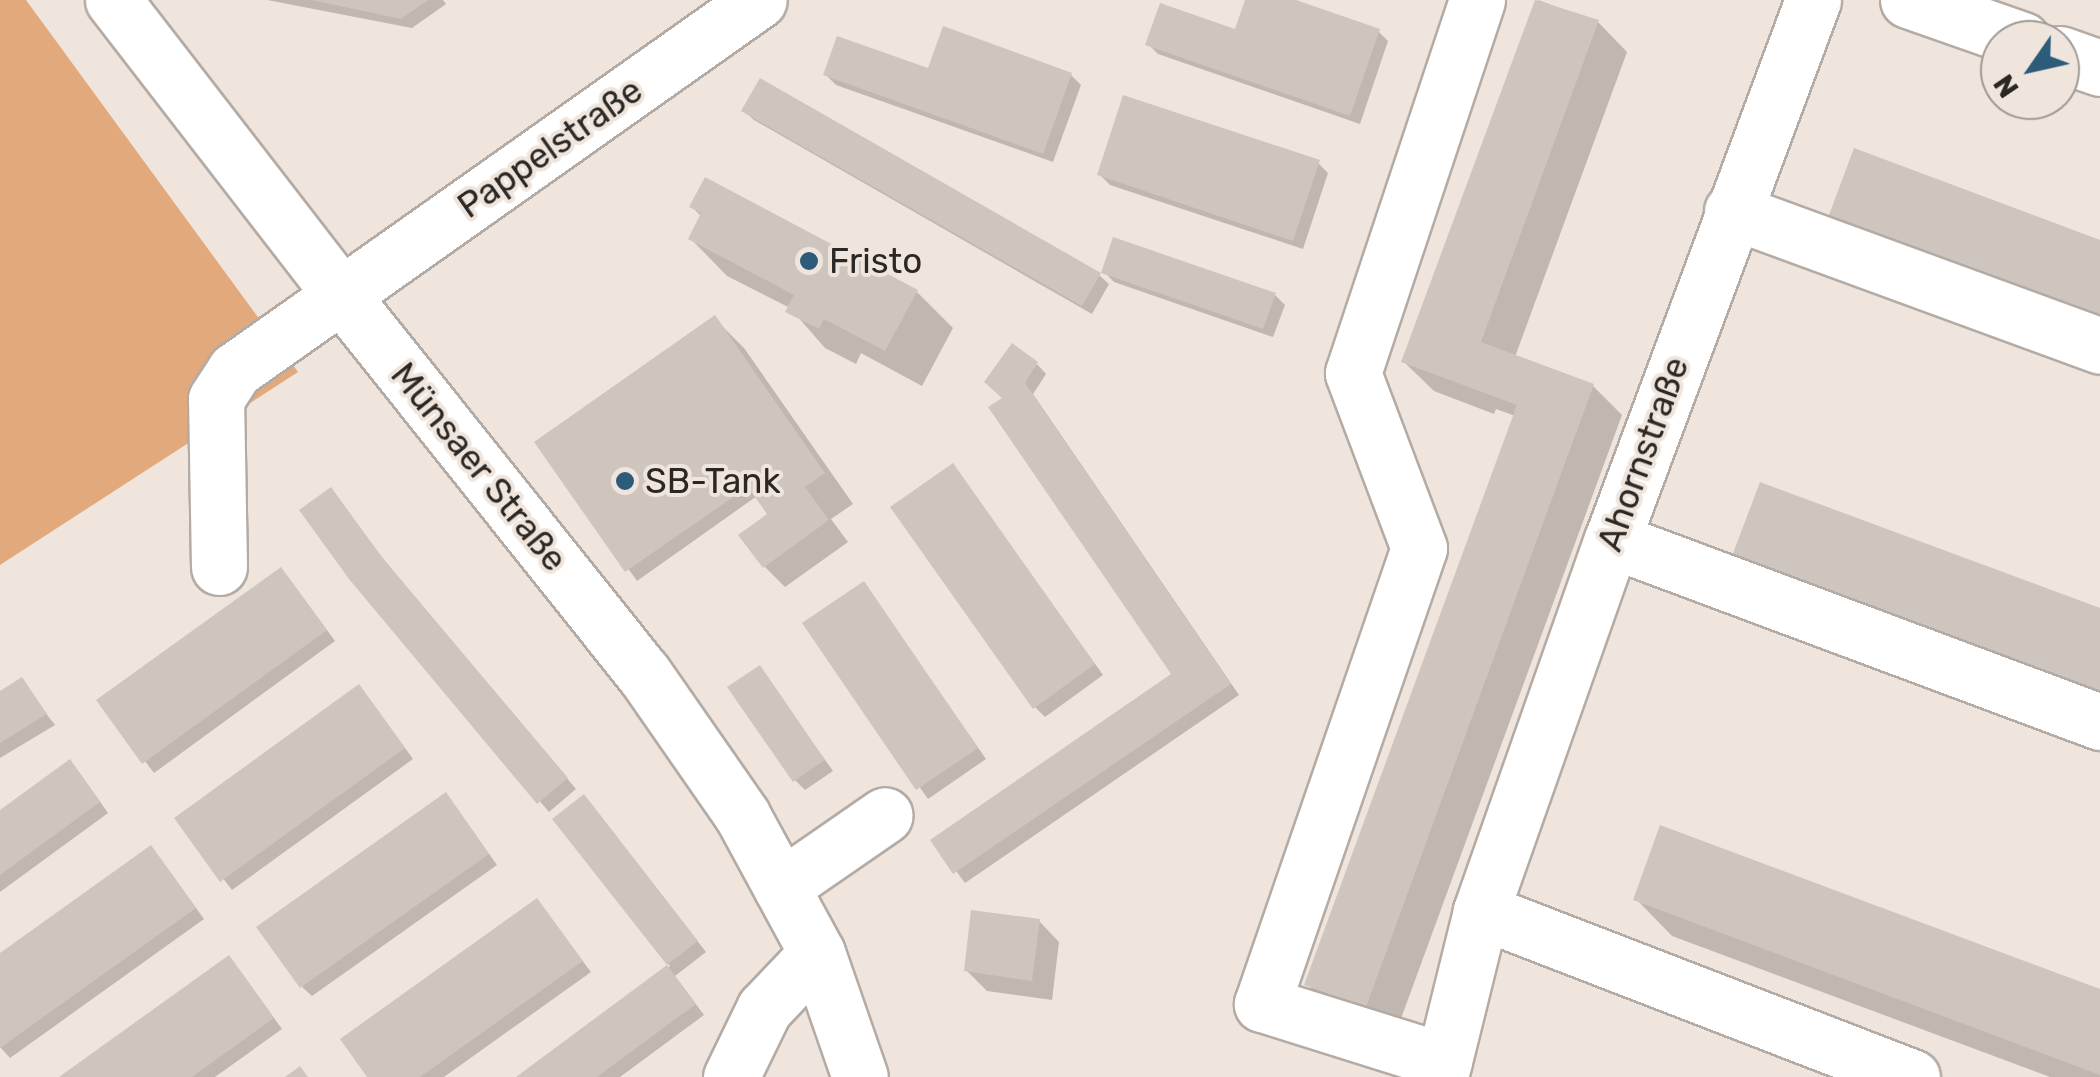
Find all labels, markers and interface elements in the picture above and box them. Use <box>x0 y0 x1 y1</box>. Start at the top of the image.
north arrow <box>1980 20 2080 120</box>
text: N <box>1987 68 2026 104</box>
street label: Pappelstraße <box>450 69 650 227</box>
place label: Fristo <box>829 240 922 282</box>
marker: Fristo <box>798 250 820 272</box>
street label: Ahornstraße <box>1588 351 1698 557</box>
street label: Münsaer Straße <box>382 354 576 580</box>
place label: SB-Tank <box>645 460 780 502</box>
marker: SB-Tank <box>614 470 636 492</box>

